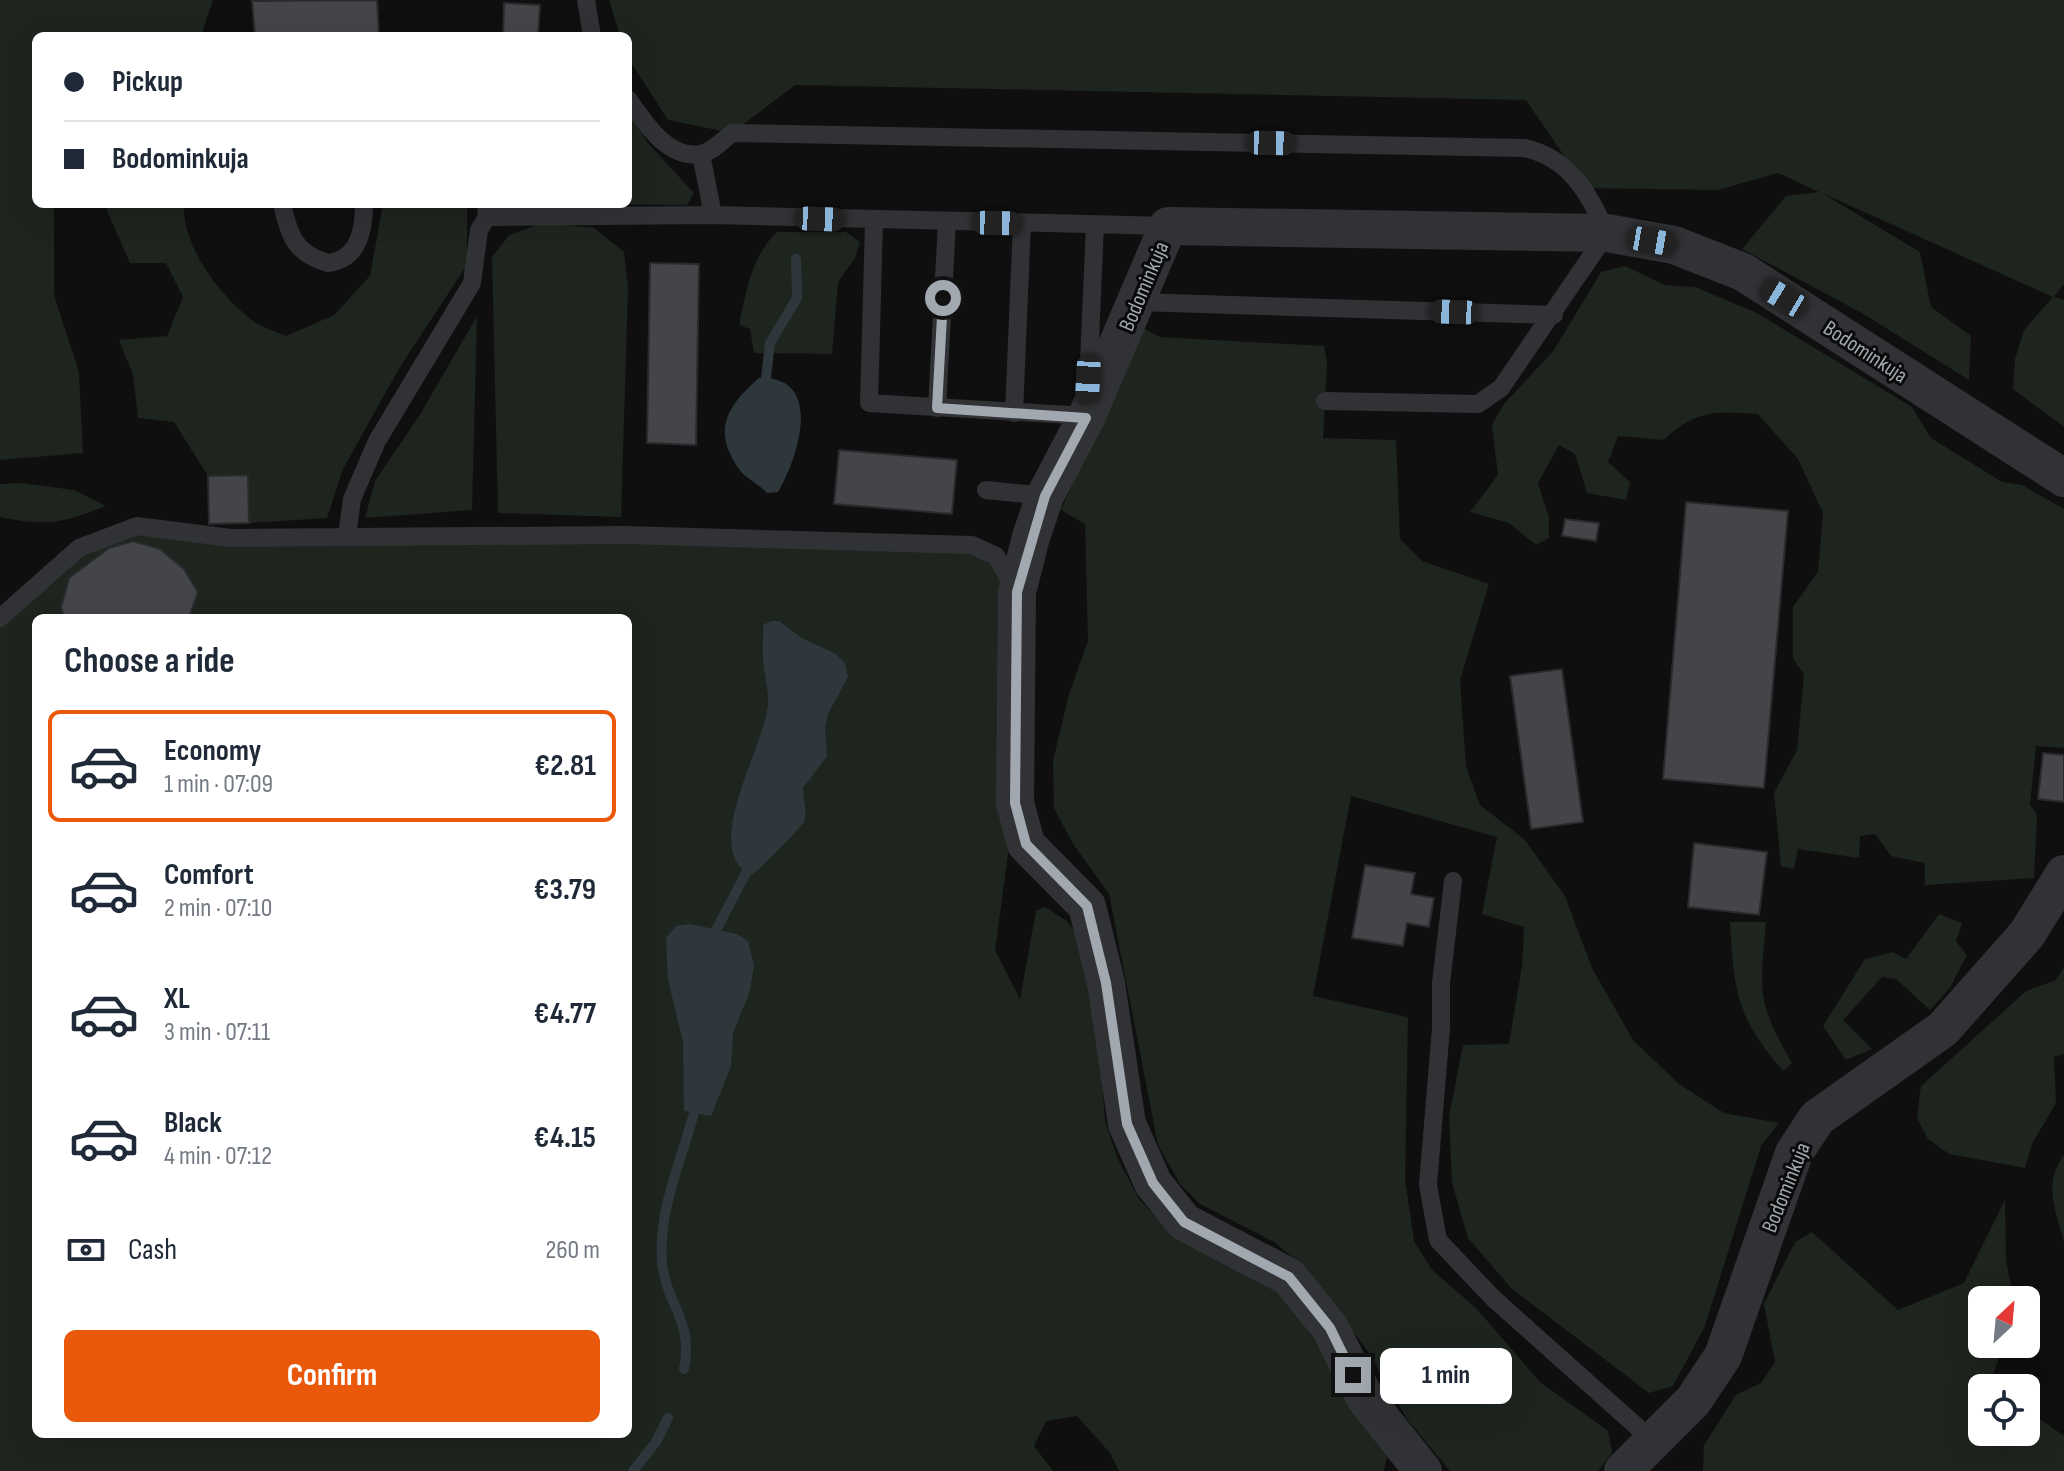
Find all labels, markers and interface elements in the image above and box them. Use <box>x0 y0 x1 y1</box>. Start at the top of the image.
text: Pickup <box>112 64 183 100</box>
car <box>1247 131 1295 155</box>
text: Bodominkuja <box>112 141 249 177</box>
car <box>796 206 844 232</box>
car <box>973 211 1021 235</box>
car <box>1626 225 1678 257</box>
street label: Bodominkuja <box>1113 238 1175 336</box>
car <box>1757 275 1811 321</box>
route start <box>925 280 961 316</box>
car <box>1430 299 1478 325</box>
street label: Bodominkuja <box>1818 315 1912 389</box>
car <box>1075 354 1101 404</box>
text: Choose a ride <box>64 640 235 683</box>
icon: car <box>68 730 140 802</box>
text: Economy <box>164 733 261 769</box>
text: €2.81 <box>534 748 596 784</box>
text: 1 min · 07:09 <box>164 769 273 800</box>
icon: car <box>68 854 140 926</box>
text: Comfort <box>164 857 254 893</box>
text: €3.79 <box>534 872 596 908</box>
text: 2 min · 07:10 <box>164 893 272 924</box>
icon: car <box>68 978 140 1050</box>
text: XL <box>164 981 190 1017</box>
text: €4.77 <box>534 996 596 1032</box>
text: 3 min · 07:11 <box>164 1017 270 1048</box>
icon: car <box>68 1102 140 1174</box>
text: Black <box>164 1105 222 1141</box>
text: €4.15 <box>534 1120 596 1156</box>
street label: Bodominkuja <box>1756 1139 1817 1237</box>
text: 4 min · 07:12 <box>164 1141 272 1172</box>
icon: cash <box>64 1228 108 1272</box>
text: Cash <box>128 1232 177 1268</box>
text: 260 m <box>545 1235 600 1266</box>
north arrow <box>1968 1286 2040 1358</box>
map controls <box>1968 1286 2040 1446</box>
button: Confirm <box>64 1330 600 1422</box>
callout: 1 min <box>1381 1347 1513 1403</box>
route end <box>1335 1357 1371 1393</box>
text: 1 min <box>1422 1360 1470 1391</box>
button: locate <box>1968 1374 2040 1446</box>

